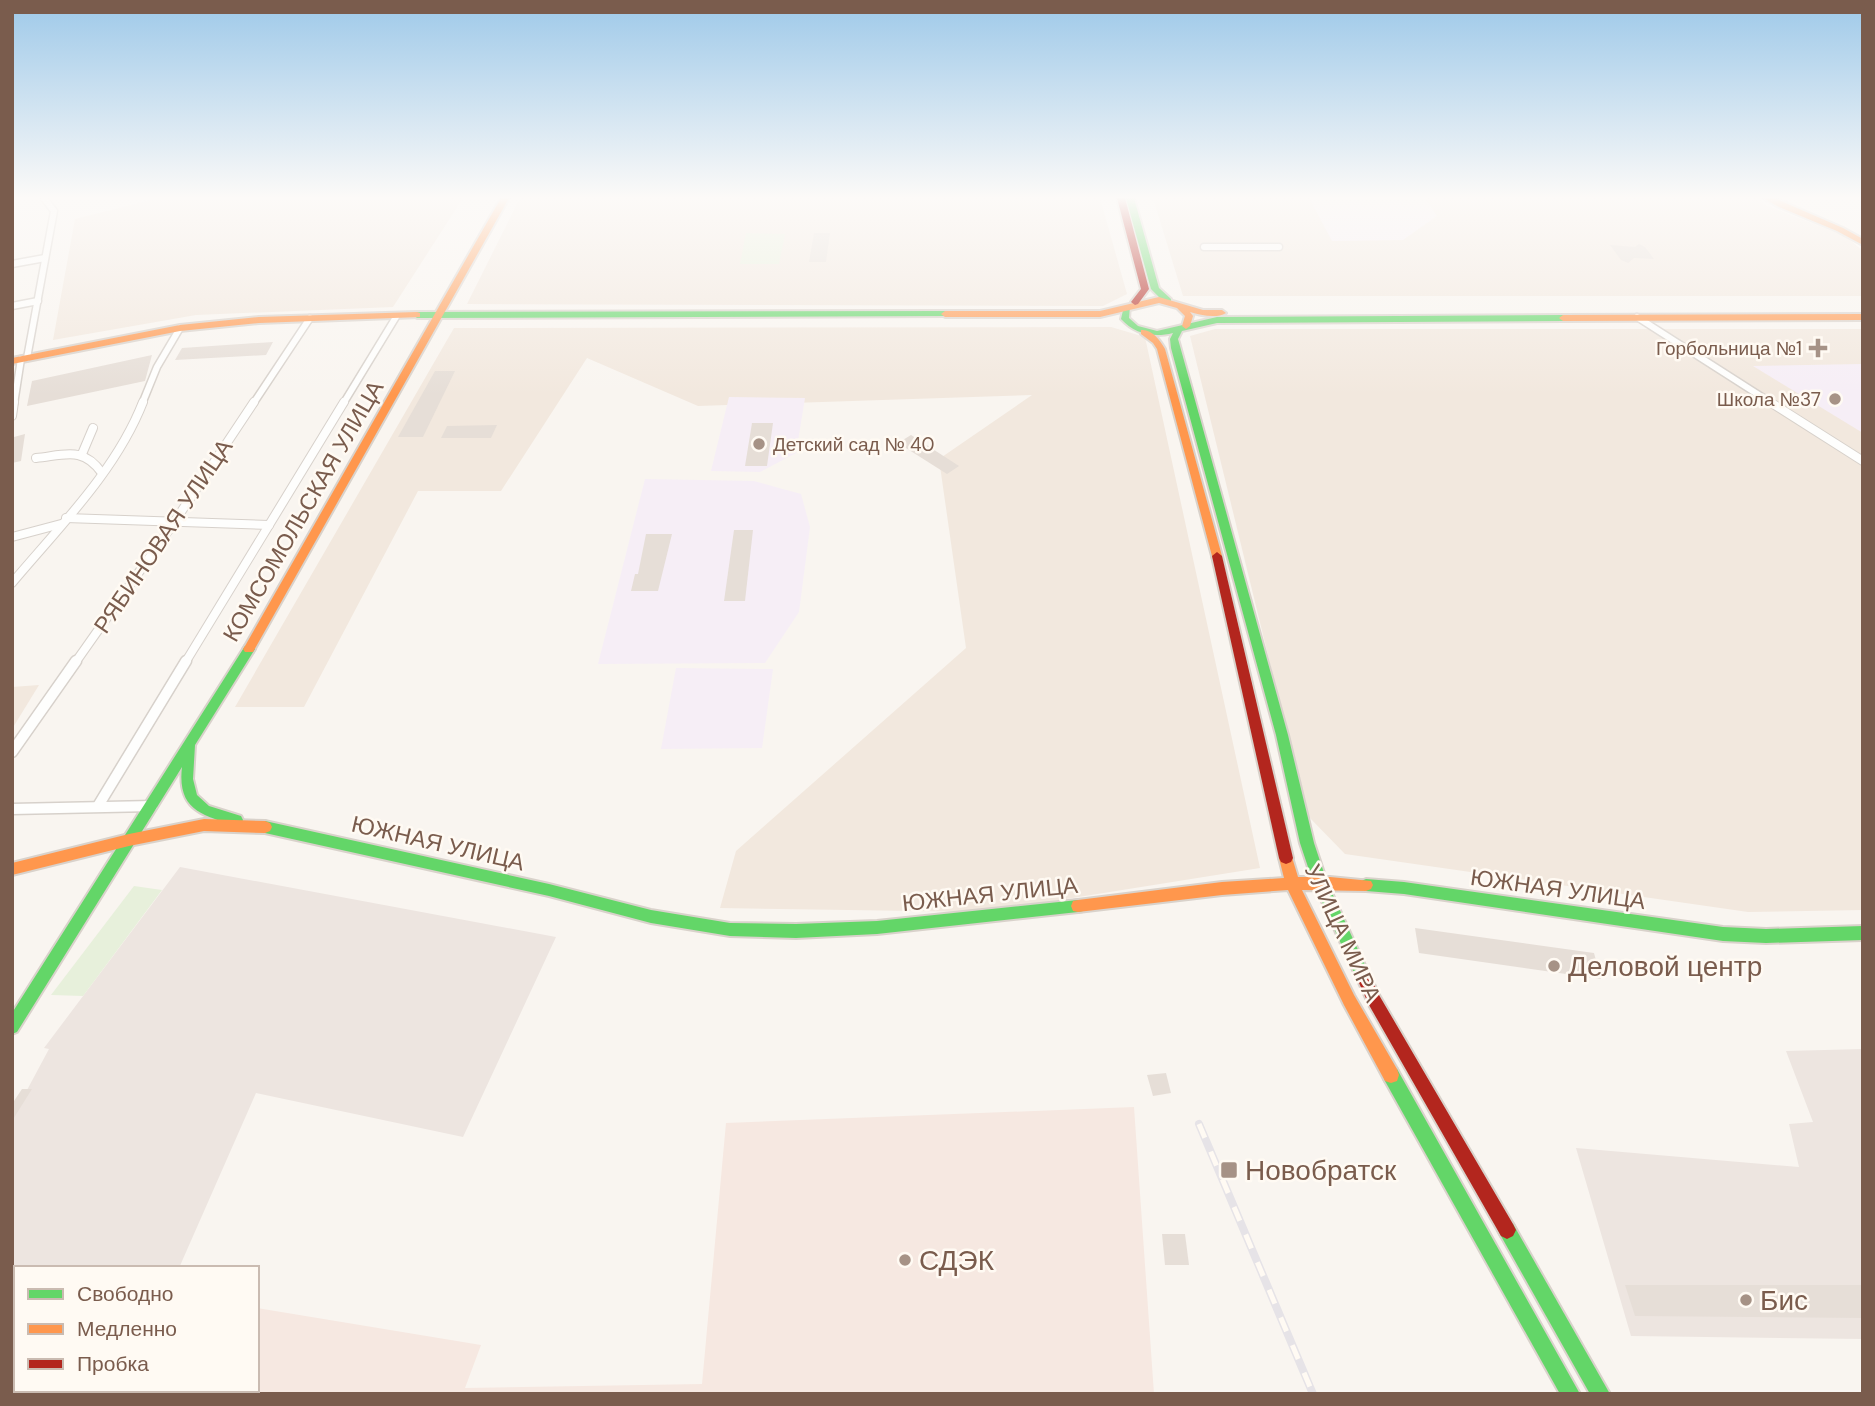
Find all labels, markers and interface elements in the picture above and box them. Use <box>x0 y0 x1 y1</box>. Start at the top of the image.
place label: Горбольница №1 <box>1656 336 1802 361</box>
marker: Горбольница №1 <box>1808 338 1828 358</box>
street label: КОМСОМОЛЬСКАЯ УЛИЦА <box>216 375 390 647</box>
place label: Школа №37 <box>1717 387 1821 412</box>
marker: Школа №37 <box>1827 391 1843 407</box>
place label: Детский сад № 40 <box>773 432 935 457</box>
street label: РЯБИНОВАЯ УЛИЦА <box>87 433 240 639</box>
marker: Детский сад № 40 <box>751 436 767 452</box>
street label: ЮЖНАЯ УЛИЦА <box>349 809 528 878</box>
street label: УЛИЦА МИРА <box>1298 859 1388 1007</box>
street label: ЮЖНАЯ УЛИЦА <box>1469 862 1648 916</box>
street label: ЮЖНАЯ УЛИЦА <box>901 870 1080 918</box>
place label: Деловой центр <box>1568 948 1762 985</box>
marker: Деловой центр <box>1546 958 1562 974</box>
place label: Новобратск <box>1245 1152 1397 1189</box>
marker: Новобратск <box>1219 1160 1239 1180</box>
place label: СДЭК <box>919 1242 995 1279</box>
marker: СДЭК <box>897 1252 913 1268</box>
legend <box>14 1266 259 1392</box>
text: Свободно <box>77 1280 174 1308</box>
place label: Бис <box>1760 1282 1808 1319</box>
marker: Бис <box>1738 1292 1754 1308</box>
text: Медленно <box>77 1315 177 1343</box>
text: Пробка <box>77 1350 149 1378</box>

